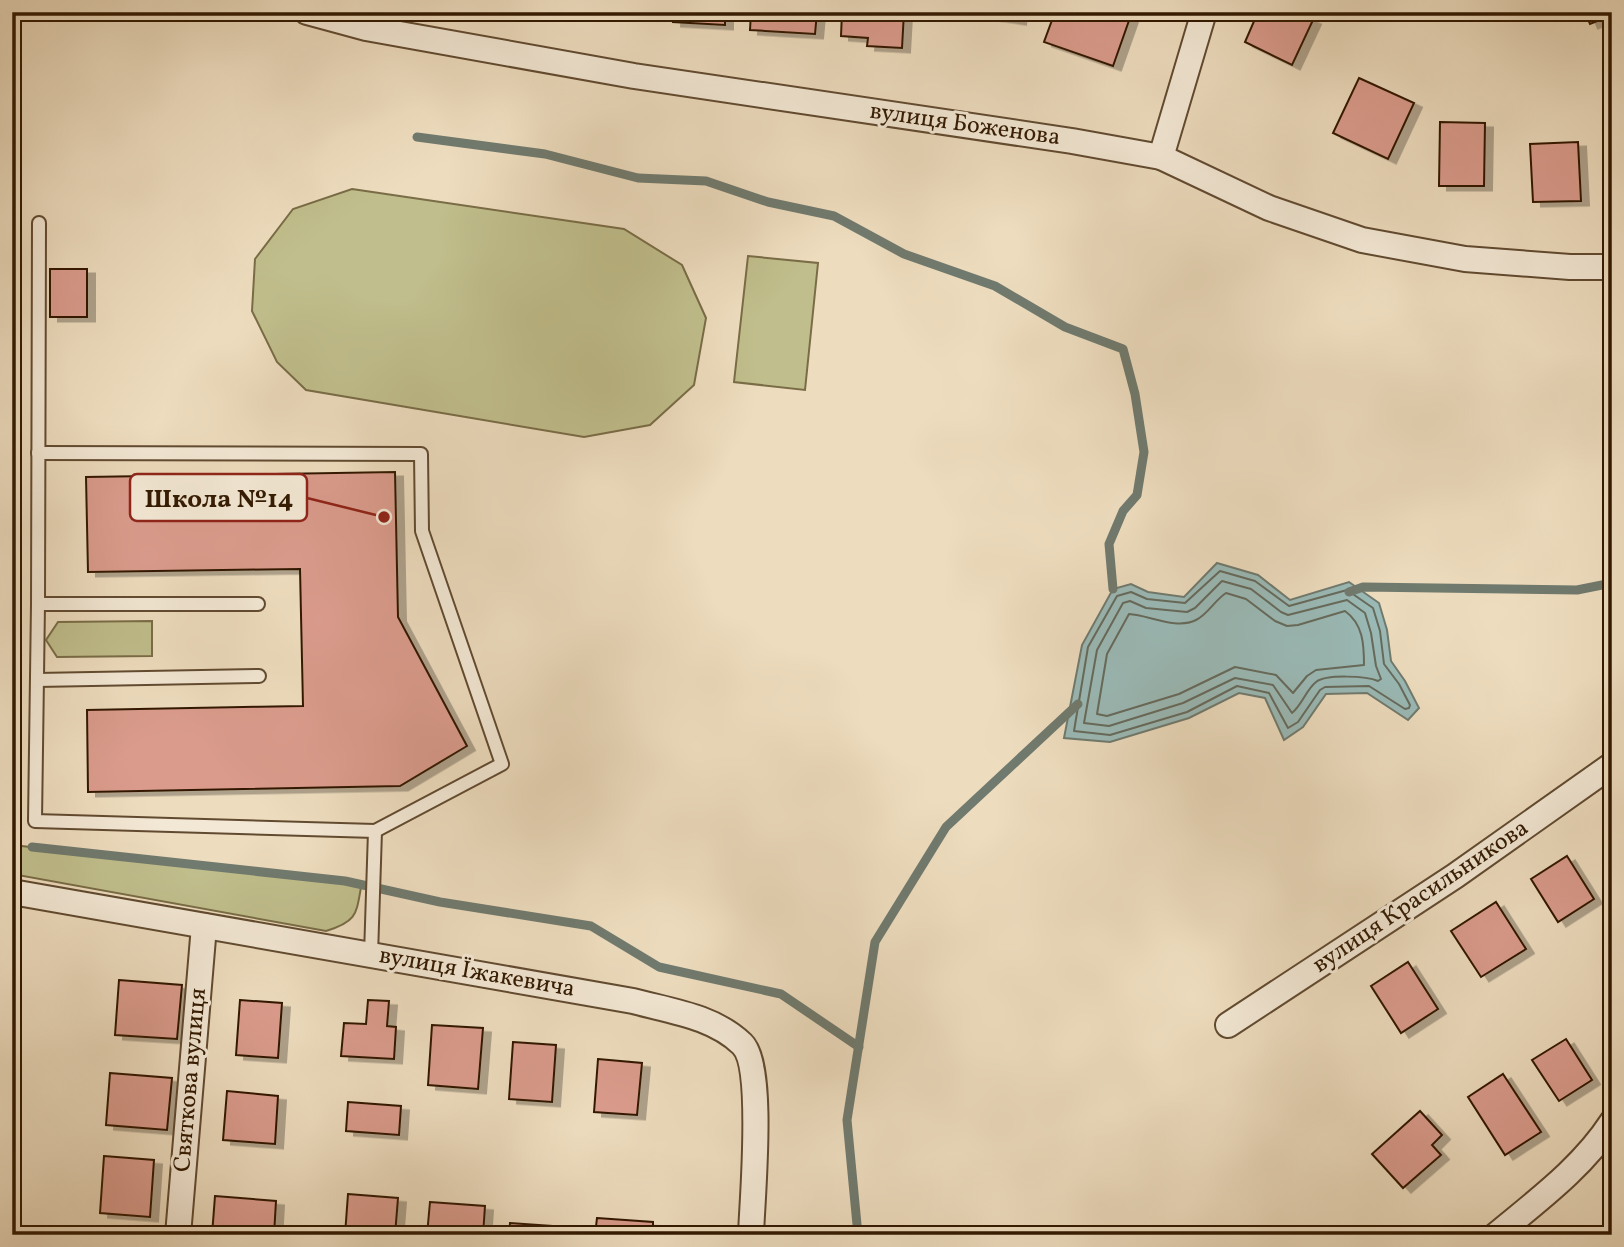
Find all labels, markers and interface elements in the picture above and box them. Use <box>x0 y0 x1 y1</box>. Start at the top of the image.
street label: вулиця Боженова <box>868 95 1062 155</box>
callout: Школа №14 <box>130 474 307 521</box>
text: Школа №14 <box>145 482 293 518</box>
street label: вулиця Красильникова <box>1306 812 1536 982</box>
street label: вулиця Їжакевича <box>376 939 578 1007</box>
street label: Святкова вулиця <box>166 986 216 1174</box>

